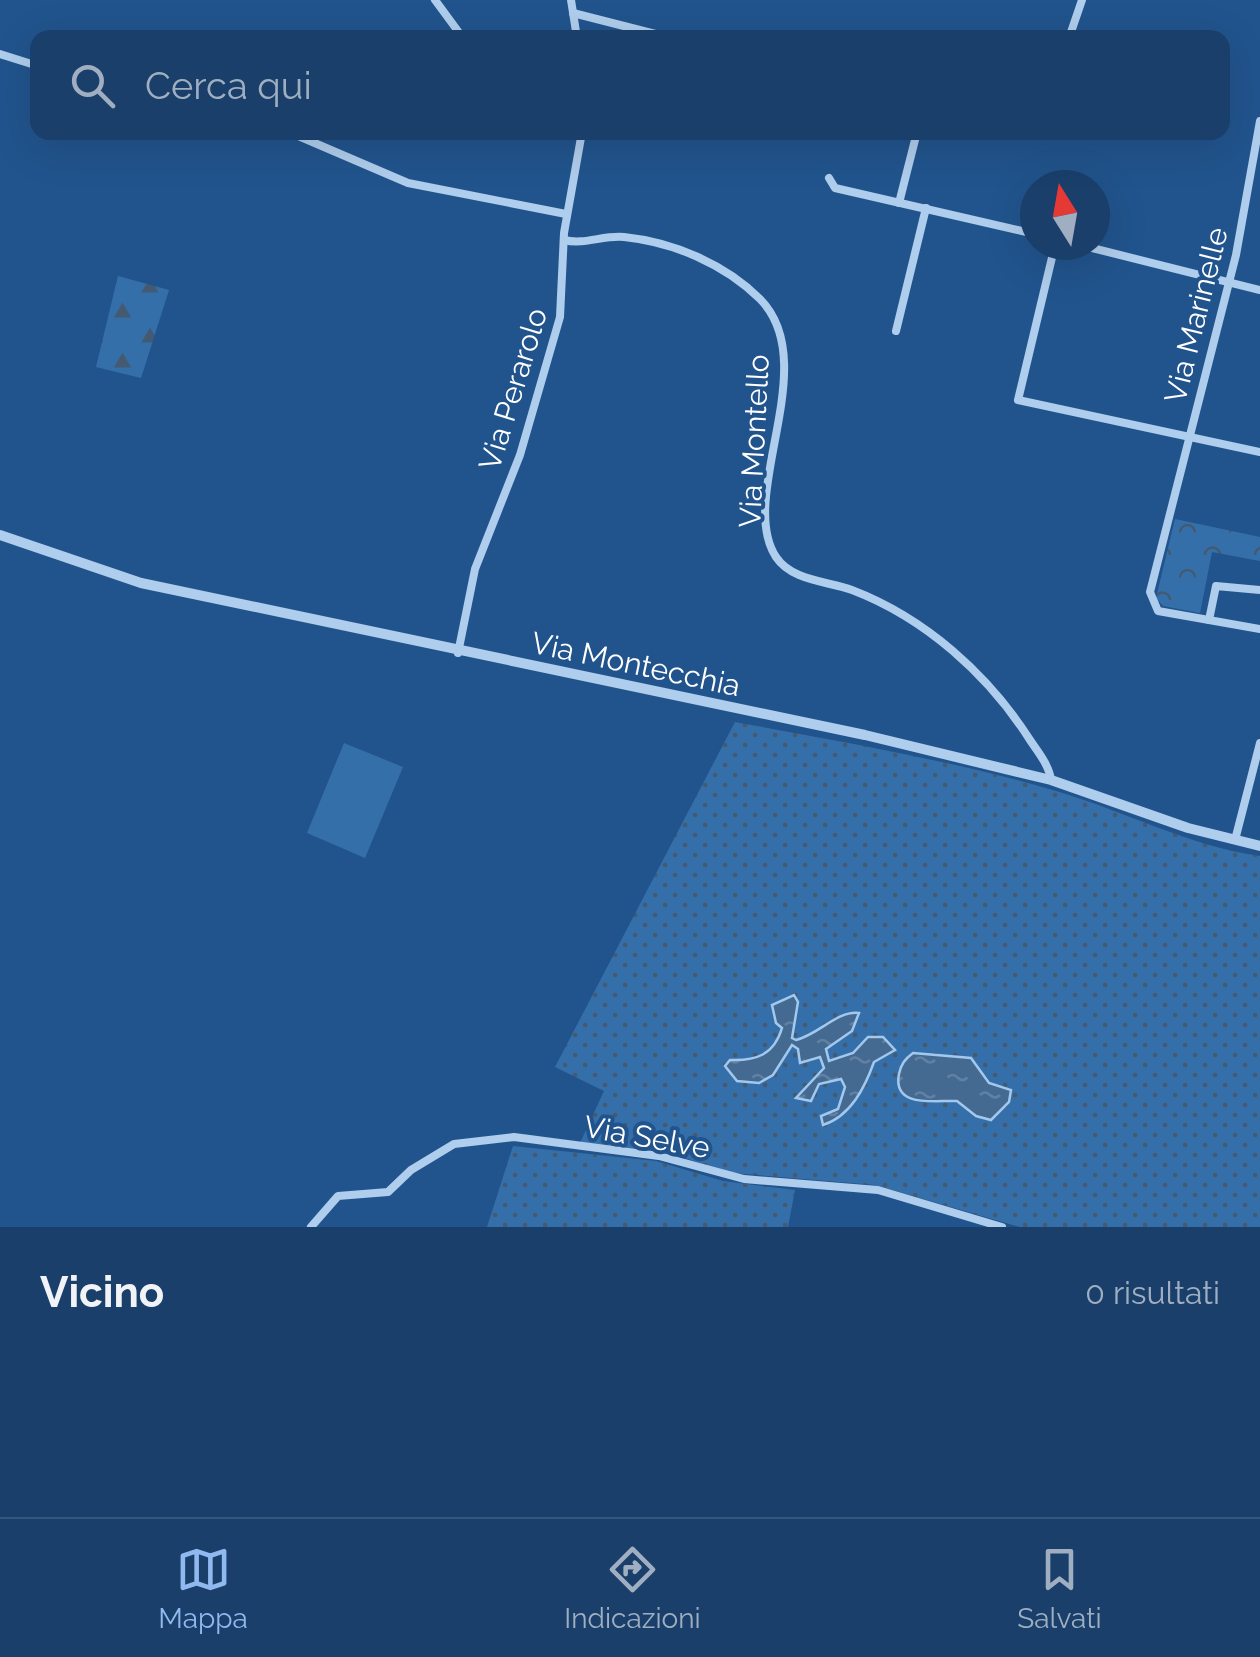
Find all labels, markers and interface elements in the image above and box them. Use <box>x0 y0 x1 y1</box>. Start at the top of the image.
search box <box>30 30 1230 140</box>
icon: search <box>65 58 120 113</box>
text: Cerca qui <box>145 63 312 108</box>
north arrow <box>1020 170 1110 260</box>
street label: Via Marinelle <box>1157 224 1235 406</box>
street label: Via Perarolo <box>472 304 554 474</box>
street label: Via Montello <box>732 353 776 529</box>
street label: Via Montecchia <box>528 625 744 703</box>
street label: Via Selve <box>581 1109 713 1165</box>
text: Vicino <box>40 1268 164 1317</box>
text: 0 risultati <box>1085 1274 1220 1311</box>
tab: Mappa <box>158 1542 248 1635</box>
tab: Indicazioni <box>564 1542 701 1635</box>
tab: Salvati <box>1017 1542 1102 1635</box>

